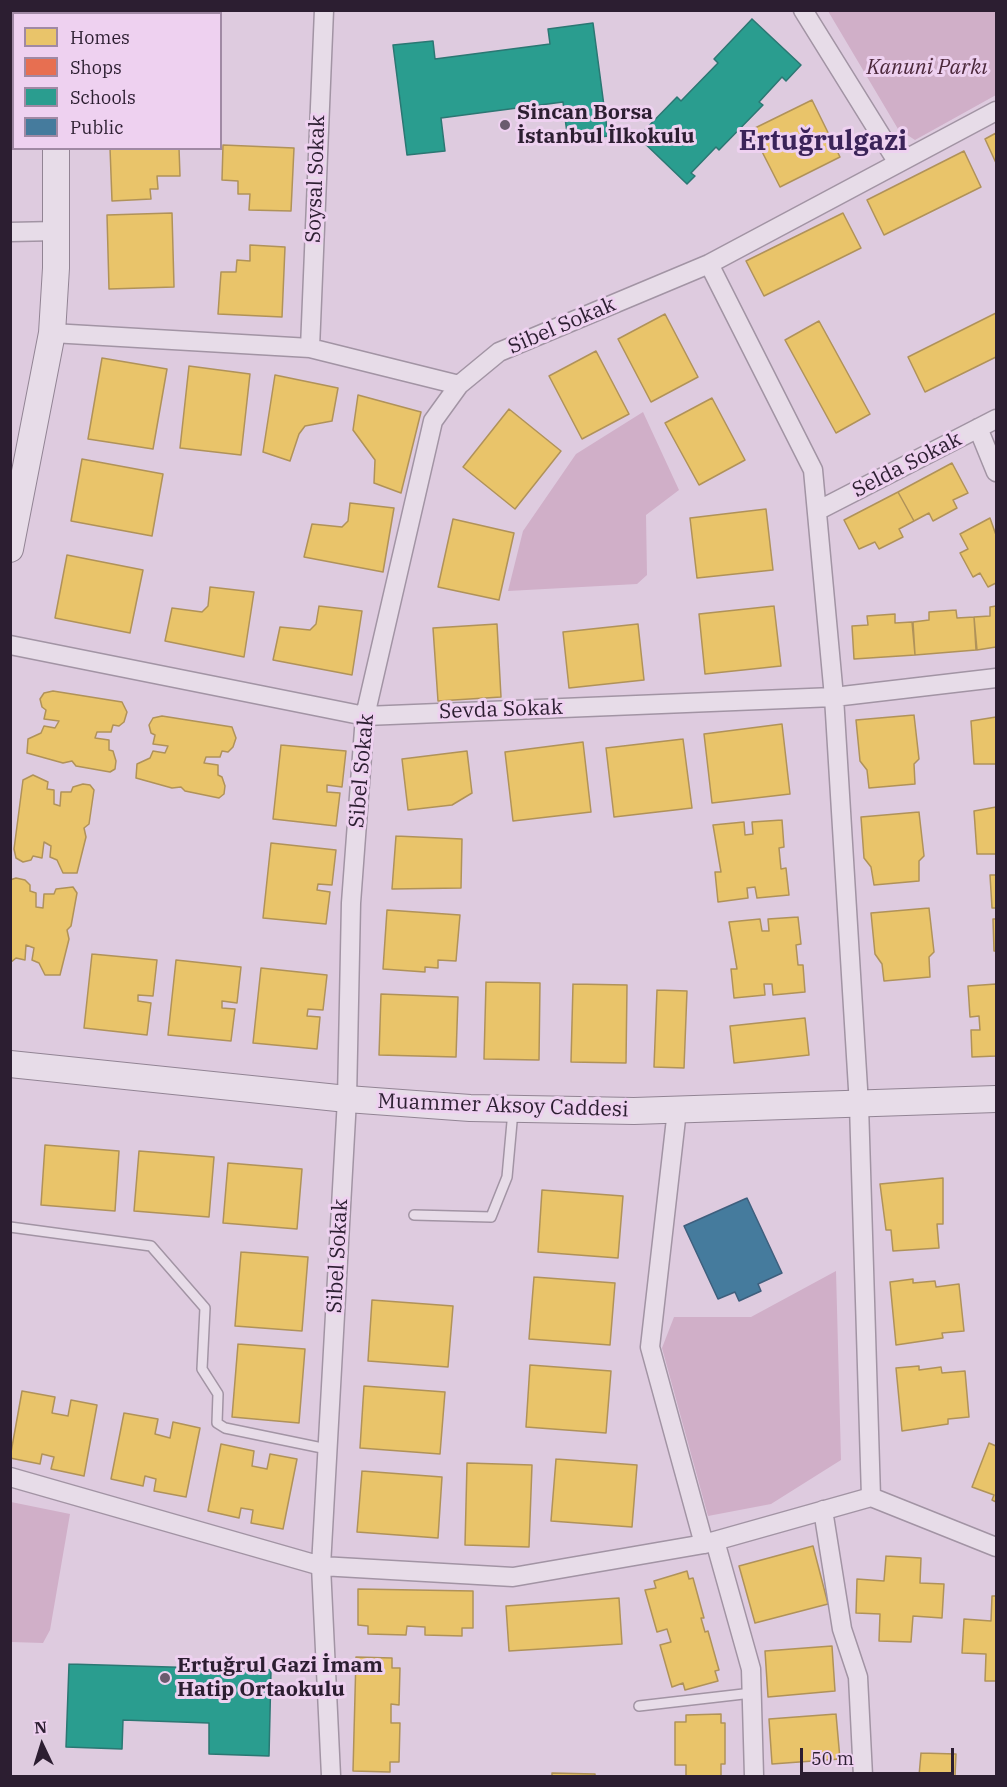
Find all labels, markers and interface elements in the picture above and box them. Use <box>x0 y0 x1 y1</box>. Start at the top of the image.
legend <box>12 12 222 150</box>
text: Homes <box>70 26 130 49</box>
park label: Kanuni Parkı <box>866 55 988 81</box>
text: Shops <box>70 56 122 79</box>
text: Schools <box>70 86 136 109</box>
place label: Sincan Borsa İstanbul İlkokulu <box>517 100 694 150</box>
street label: Soysal Sokak <box>301 114 331 244</box>
text: Public <box>70 116 124 139</box>
marker: Sincan Borsa İstanbul İlkokulu <box>498 118 512 132</box>
district label: Ertuğrulgazi <box>739 126 907 158</box>
street label: Sibel Sokak <box>504 292 620 360</box>
street label: Selda Sokak <box>848 427 966 503</box>
street label: Sevda Sokak <box>439 695 563 725</box>
street label: Sibel Sokak <box>344 713 380 829</box>
street label: Muammer Aksoy Caddesi <box>377 1089 629 1123</box>
street label: Sibel Sokak <box>322 1198 354 1314</box>
place label: Ertuğrul Gazi İmam Hatip Ortaokulu <box>177 1653 383 1703</box>
marker: Ertuğrul Gazi İmam Hatip Ortaokulu <box>158 1671 172 1685</box>
north arrow <box>12 1715 72 1775</box>
text: N <box>34 1717 48 1737</box>
scale bar <box>803 1736 958 1774</box>
text: 50 m <box>811 1747 854 1770</box>

